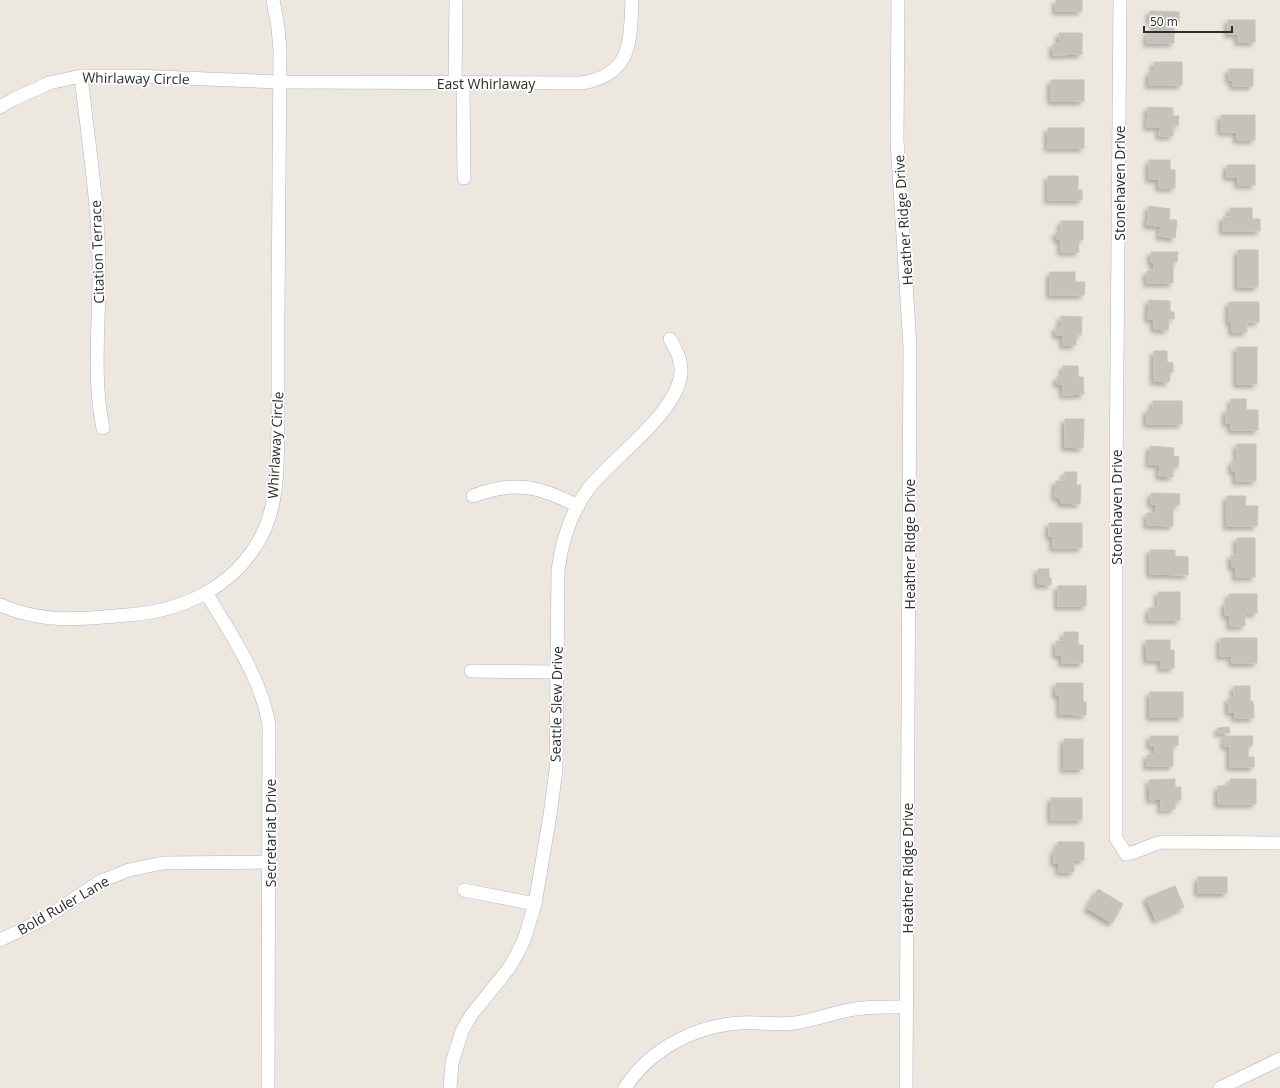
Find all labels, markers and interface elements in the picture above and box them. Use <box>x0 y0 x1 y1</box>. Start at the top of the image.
scale bar <box>1144 8 1232 34</box>
text: 50 m <box>1150 13 1178 30</box>
street label: Whirlaway Circle <box>82 68 190 88</box>
street label: East Whirlaway <box>437 74 536 93</box>
street label: Stonehaven Drive <box>1110 125 1129 241</box>
street label: Heather Ridge Drive <box>889 154 917 286</box>
street label: Citation Terrace <box>86 200 108 304</box>
street label: Whirlaway Circle <box>263 391 287 499</box>
street label: Stonehaven Drive <box>1107 449 1126 565</box>
street label: Heather Ridge Drive <box>900 478 919 609</box>
street label: Seattle Slew Drive <box>545 646 567 762</box>
street label: Secretariat Drive <box>261 779 280 887</box>
street label: Heather Ridge Drive <box>898 802 917 933</box>
street label: Bold Ruler Lane <box>14 871 112 939</box>

